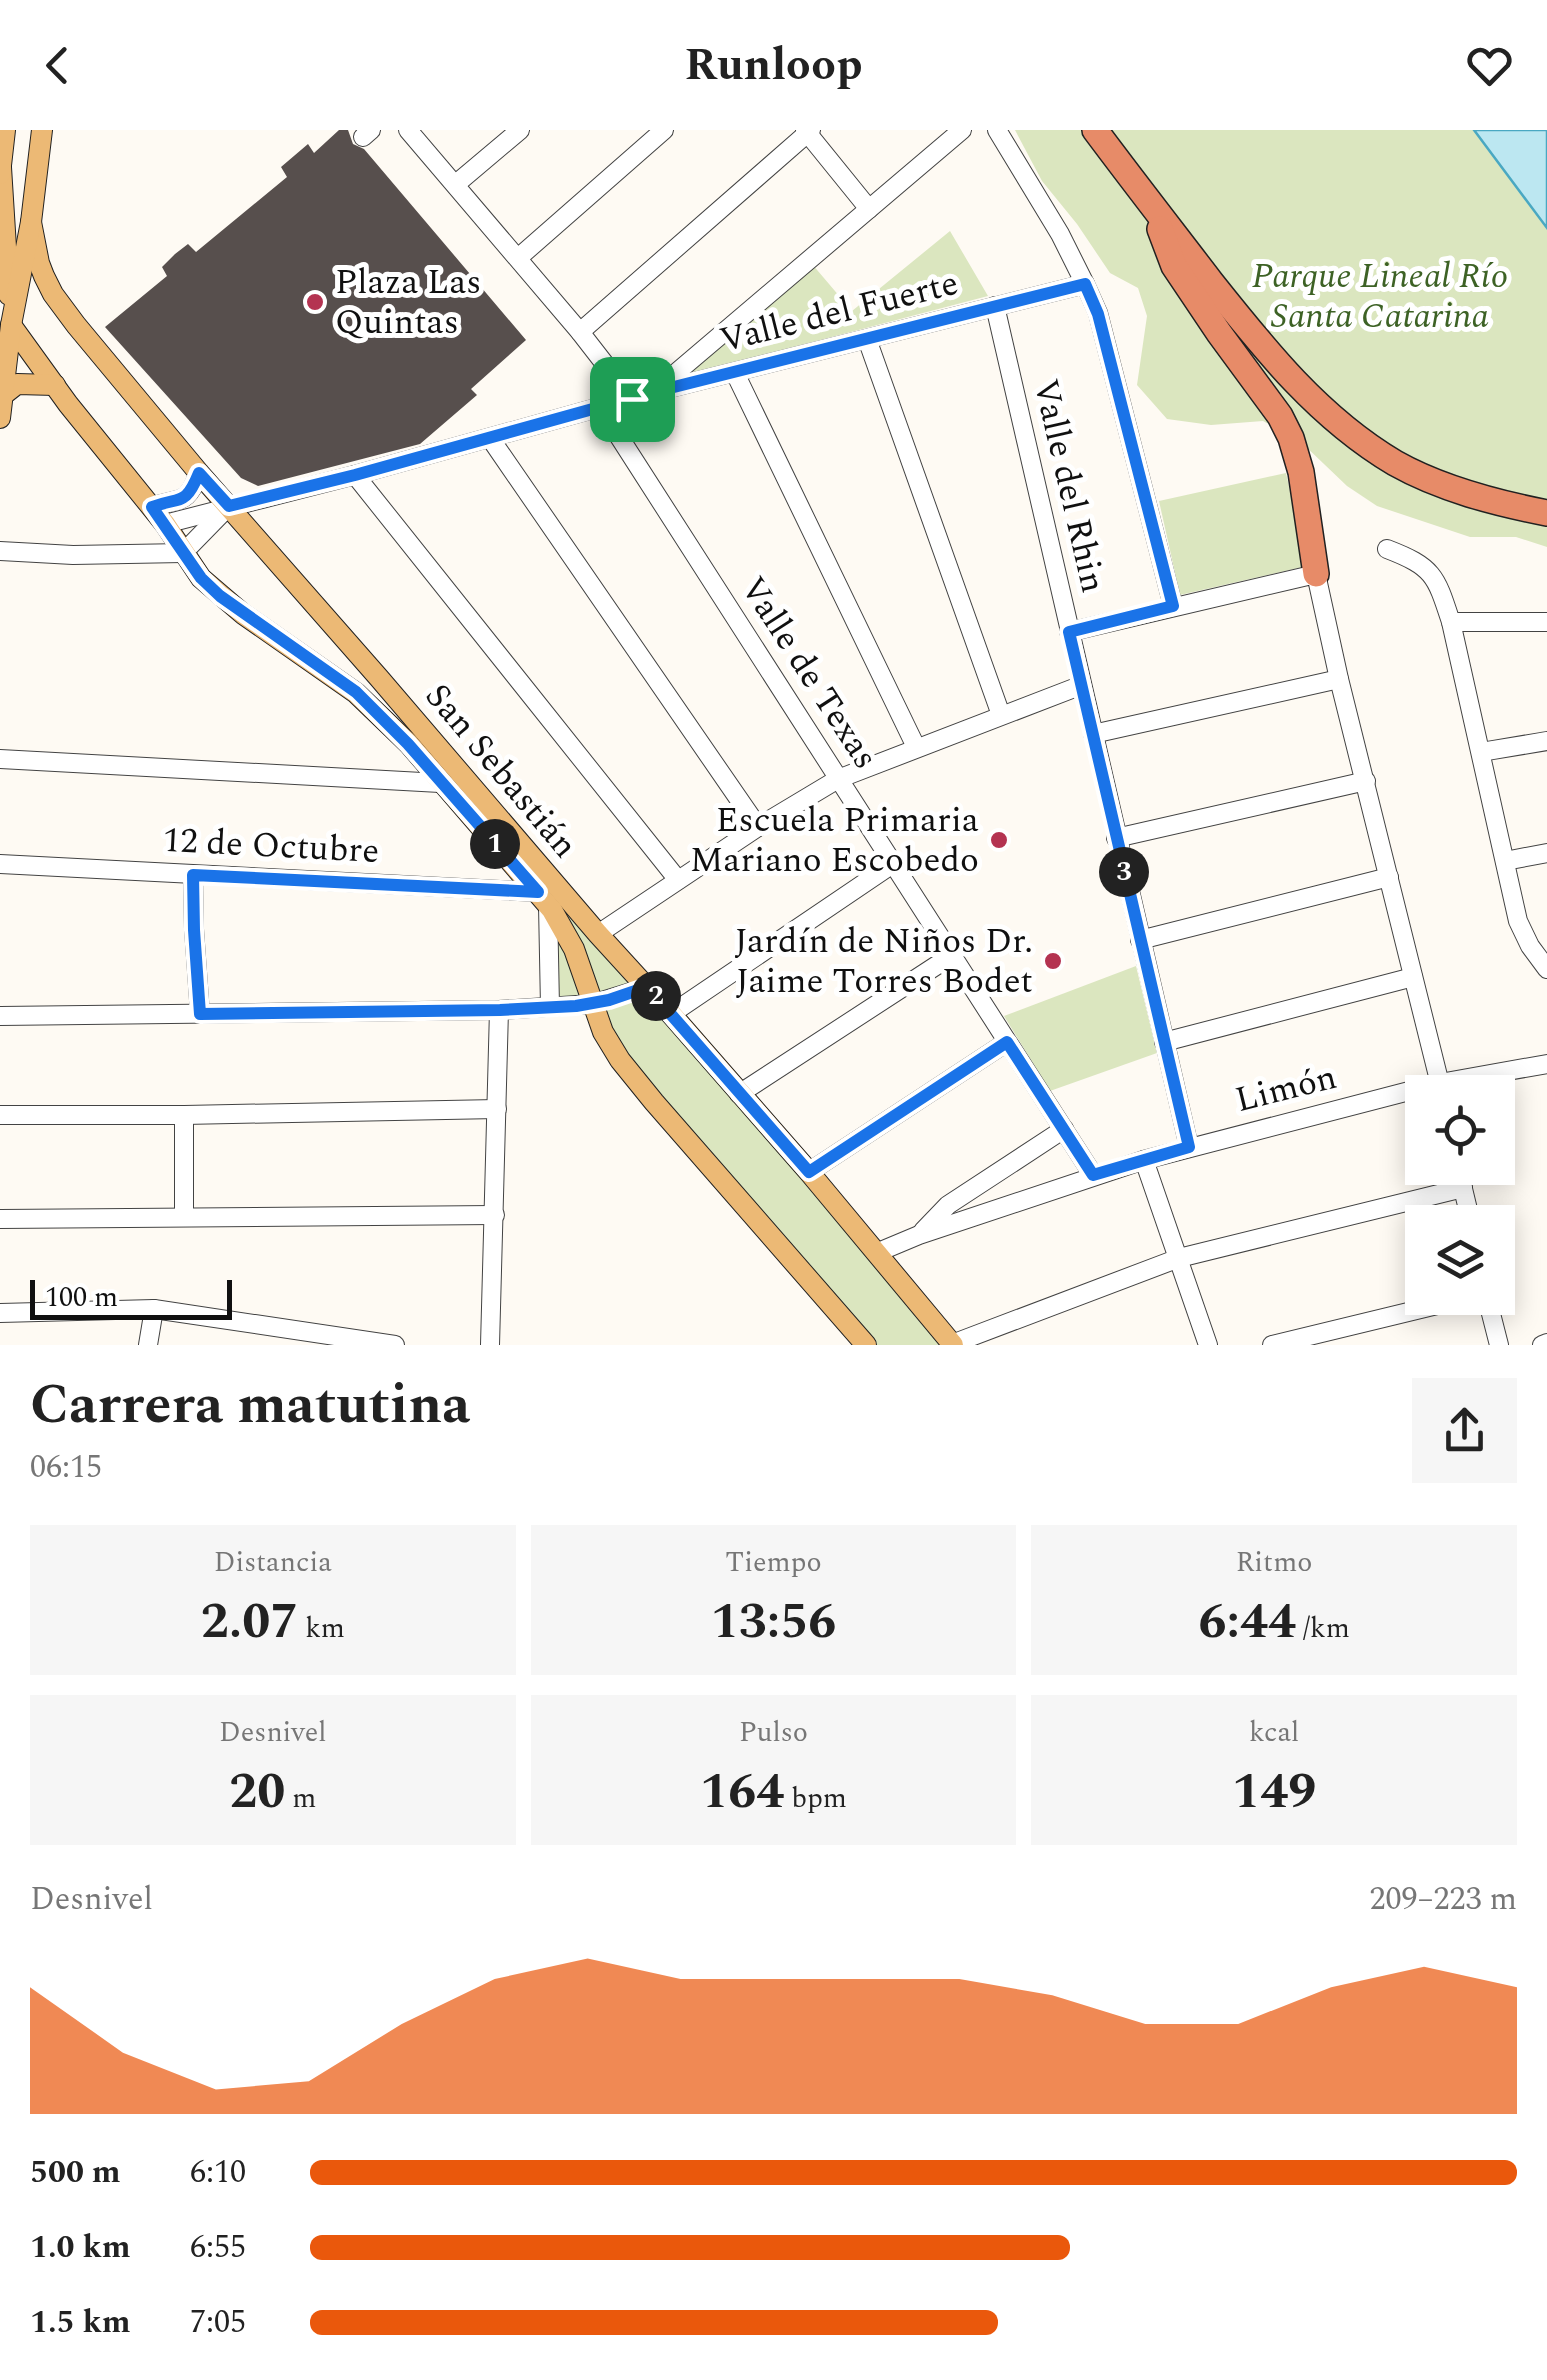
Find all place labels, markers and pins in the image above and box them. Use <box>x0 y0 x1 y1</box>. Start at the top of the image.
place label: Plaza Las Quintas <box>335 256 481 349</box>
marker: Plaza Las Quintas <box>304 291 326 313</box>
pin <box>590 357 675 442</box>
place label: Escuela Primaria Mariano Escobedo <box>690 794 979 887</box>
pin: 1 <box>470 819 520 869</box>
marker: Escuela Primaria Mariano Escobedo <box>988 829 1010 851</box>
pin: 3 <box>1099 847 1149 897</box>
place label: Jardín de Niños Dr. Jaime Torres Bodet <box>734 915 1033 1008</box>
marker: Jardín de Niños Dr. Jaime Torres Bodet <box>1042 950 1064 972</box>
pin: 2 <box>631 971 681 1021</box>

